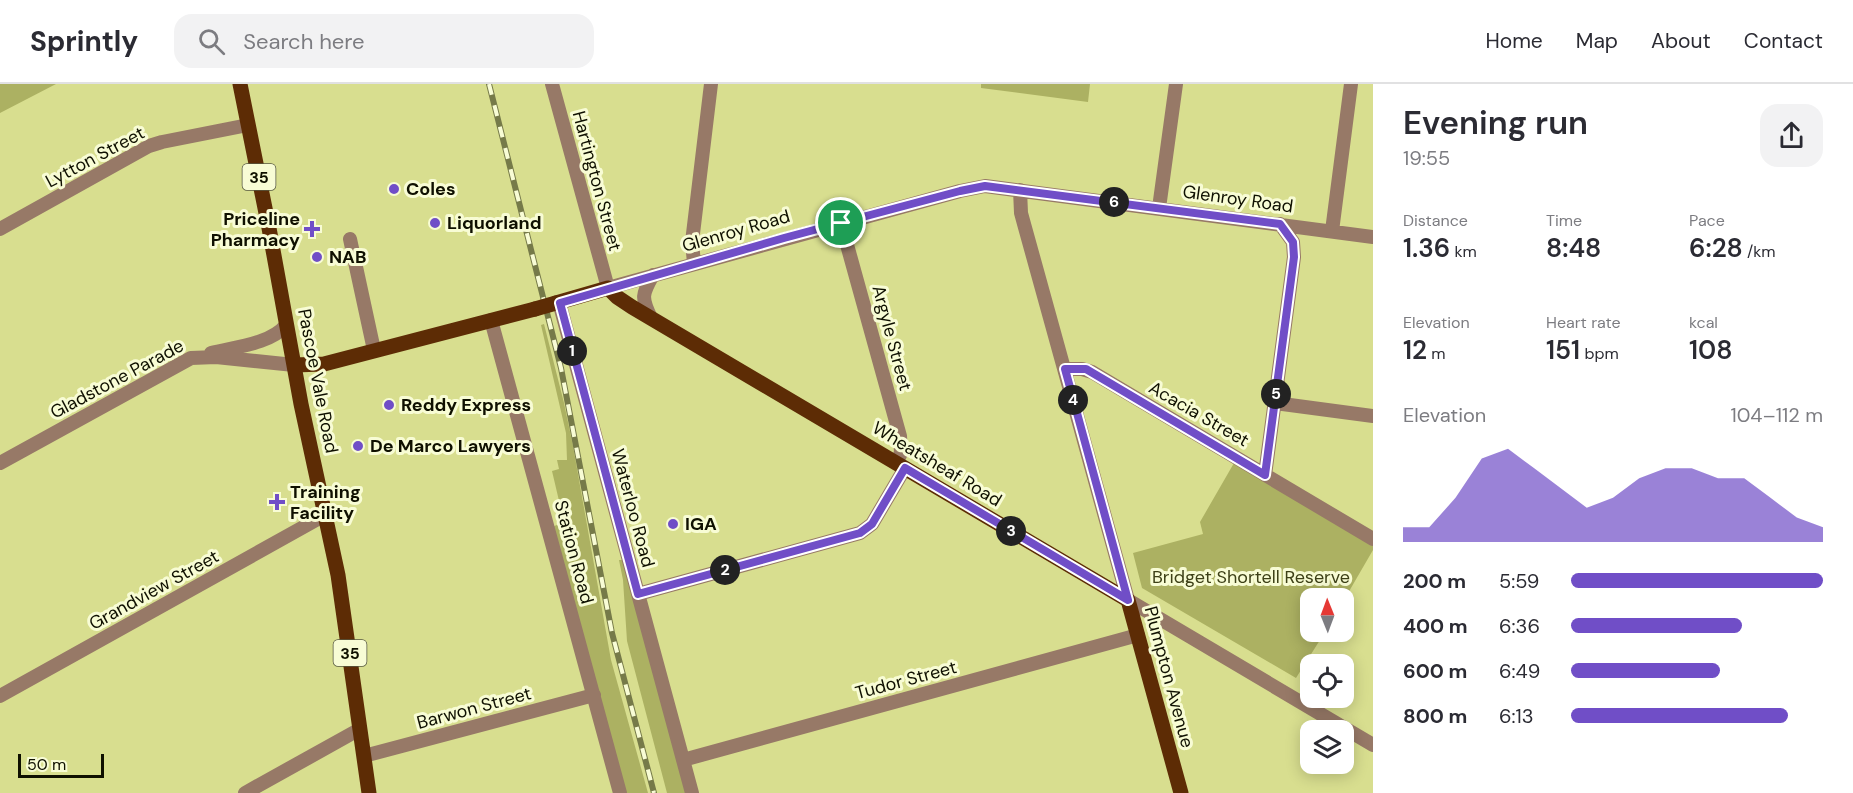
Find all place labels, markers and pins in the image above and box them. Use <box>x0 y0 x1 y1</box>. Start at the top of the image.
place label: Coles <box>406 177 455 201</box>
marker: Coles <box>387 182 401 196</box>
pin: 6 <box>1099 187 1129 217</box>
pin <box>815 197 866 248</box>
place label: Priceline Pharmacy <box>211 207 300 252</box>
place label: Liquorland <box>447 211 541 235</box>
marker: Liquorland <box>428 216 442 230</box>
marker: Priceline Pharmacy <box>305 222 319 236</box>
place label: NAB <box>329 245 366 269</box>
marker: NAB <box>310 250 324 264</box>
pin: 1 <box>557 336 587 366</box>
pin: 5 <box>1261 379 1291 409</box>
pin: 4 <box>1058 385 1088 415</box>
place label: Reddy Express <box>401 393 531 417</box>
marker: Reddy Express <box>382 398 396 412</box>
place label: De Marco Lawyers <box>370 434 531 458</box>
marker: De Marco Lawyers <box>351 439 365 453</box>
place label: Training Facility <box>290 480 361 525</box>
marker: Training Facility <box>268 493 286 511</box>
place label: IGA <box>685 512 717 536</box>
pin: 3 <box>996 516 1026 546</box>
marker: IGA <box>666 517 680 531</box>
pin: 2 <box>710 555 740 585</box>

